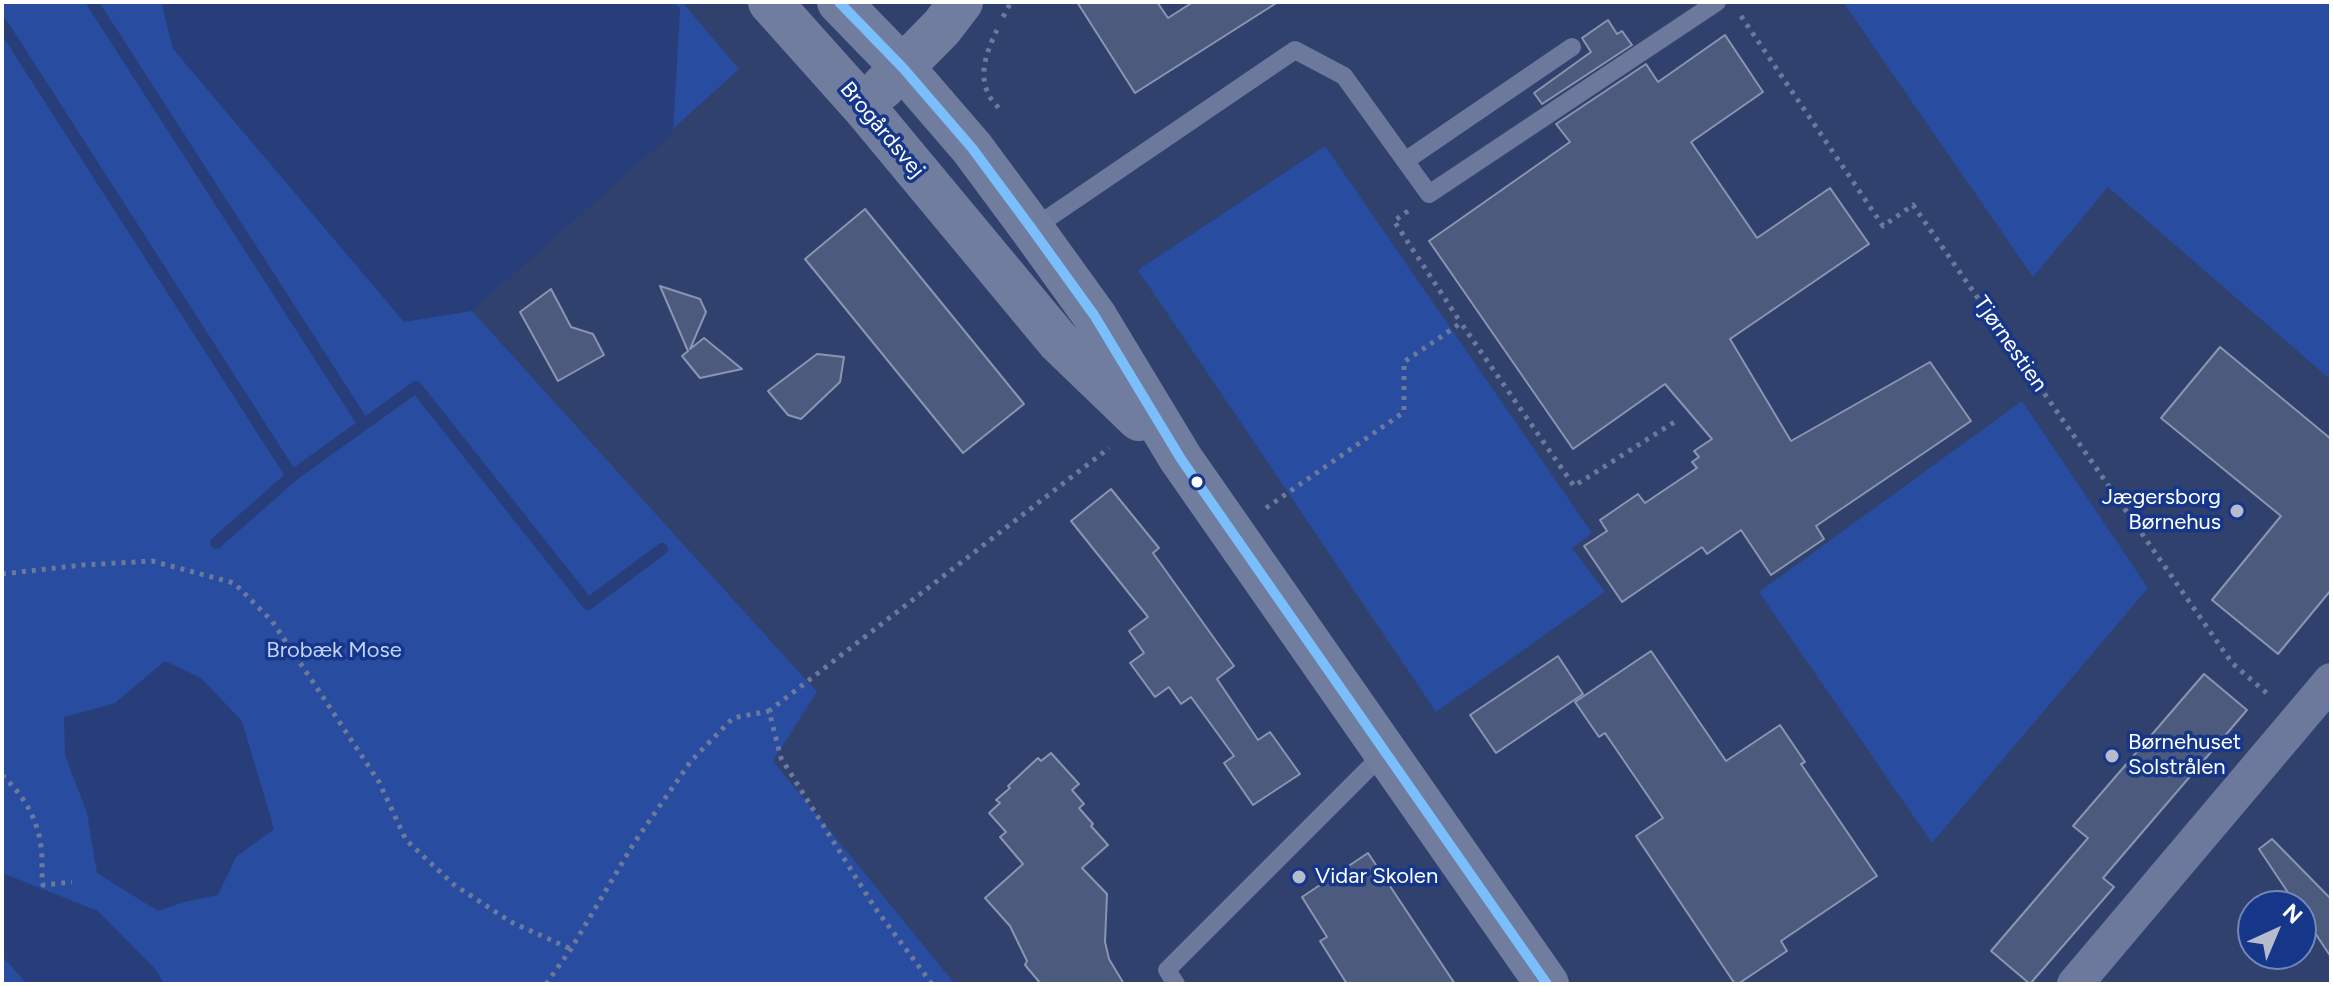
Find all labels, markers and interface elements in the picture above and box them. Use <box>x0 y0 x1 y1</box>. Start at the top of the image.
street label: Brogårdsvej <box>834 77 930 183</box>
street label: Tjørnestien <box>1968 291 2052 397</box>
unlabelled marker <box>1189 474 1205 490</box>
place label: Jægersborg Børnehus <box>2102 485 2221 536</box>
marker: Jægersborg Børnehus <box>2228 502 2246 520</box>
park label: Brobæk Mose <box>266 638 402 664</box>
place label: Børnehuset Solstrålen <box>2128 730 2241 782</box>
marker: Børnehuset Solstrålen <box>2103 747 2121 765</box>
place label: Vidar Skolen <box>1315 864 1438 890</box>
marker: Vidar Skolen <box>1290 868 1308 886</box>
north arrow <box>2237 890 2317 970</box>
text: N <box>2277 898 2308 929</box>

